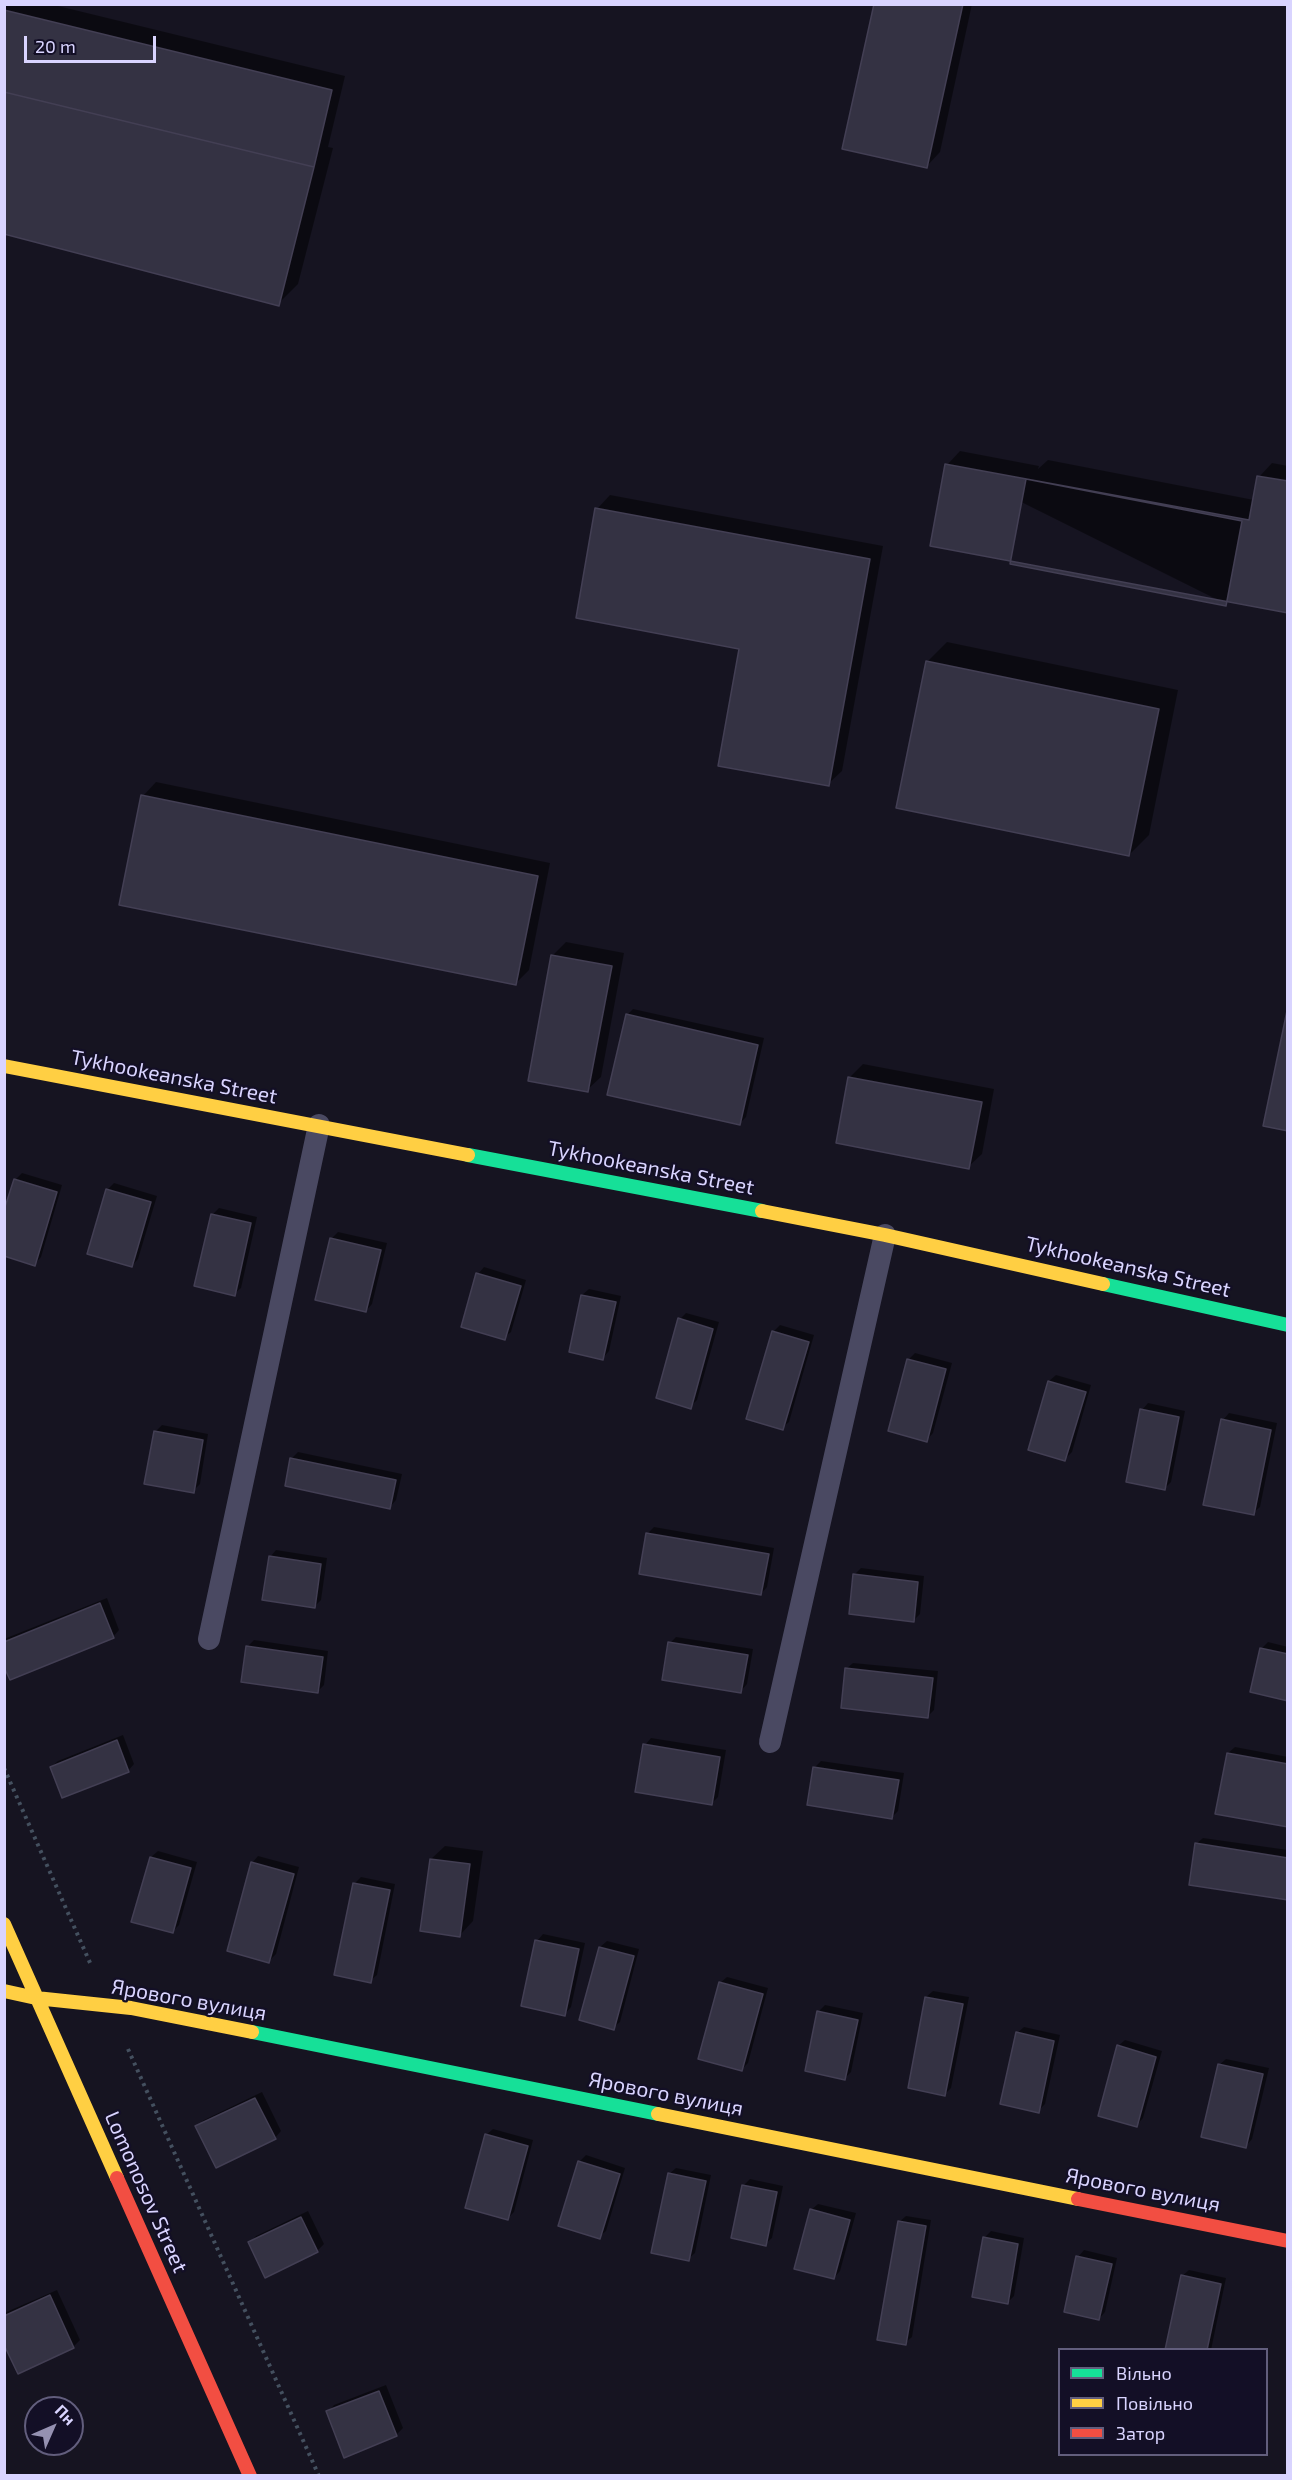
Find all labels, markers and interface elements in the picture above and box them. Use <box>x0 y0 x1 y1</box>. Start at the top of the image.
scale bar <box>27 24 159 62</box>
text: 20 m <box>35 35 76 57</box>
street label: Tykhookeanska Street <box>69 1045 279 1109</box>
street label: Tykhookeanska Street <box>546 1136 756 1200</box>
street label: Tykhookeanska Street <box>1023 1231 1233 1303</box>
street label: Ярового вулиця <box>110 1974 268 2026</box>
street label: Ярового вулиця <box>587 2067 745 2121</box>
street label: Lomonosov Street <box>99 2107 193 2277</box>
street label: Ярового вулиця <box>1064 2163 1222 2217</box>
legend <box>1058 2348 1268 2456</box>
text: Вільно <box>1116 2362 1172 2384</box>
text: Повільно <box>1116 2392 1193 2414</box>
north arrow <box>24 2396 84 2456</box>
text: Пн <box>52 2400 80 2428</box>
text: Затор <box>1116 2422 1165 2444</box>

